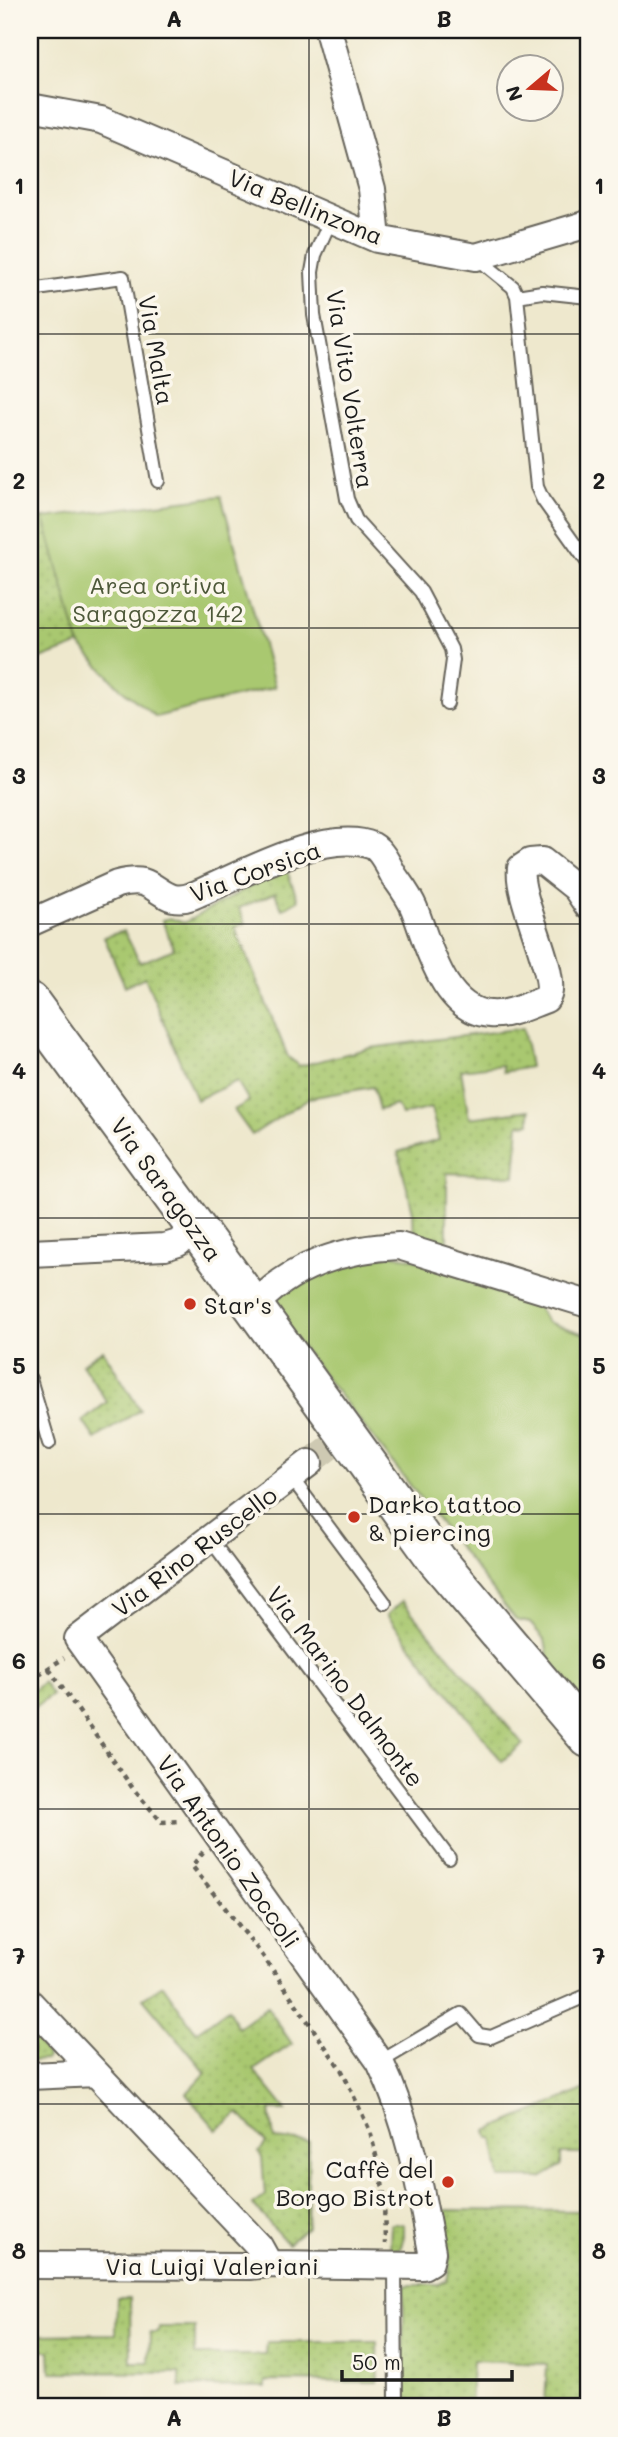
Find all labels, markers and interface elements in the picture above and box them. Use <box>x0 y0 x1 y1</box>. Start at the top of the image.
text: A <box>166 3 182 33</box>
text: B <box>436 3 452 33</box>
north arrow <box>496 52 566 122</box>
text: N <box>499 83 528 105</box>
street label: Via Bellinzona <box>224 161 388 251</box>
text: 1 <box>14 170 24 200</box>
text: 1 <box>594 170 604 200</box>
street label: Via Vito Volterra <box>320 287 382 491</box>
street label: Via Malta <box>132 293 182 407</box>
text: 2 <box>13 465 25 495</box>
text: 2 <box>593 465 605 495</box>
park label: Area ortiva Saragozza 142 <box>72 569 244 628</box>
text: 3 <box>12 760 26 790</box>
text: 3 <box>592 760 606 790</box>
street label: Via Corsica <box>185 833 325 909</box>
text: 4 <box>12 1055 26 1085</box>
text: 4 <box>592 1055 606 1085</box>
street label: Via Saragozza <box>104 1111 230 1267</box>
place label: Star's <box>204 1289 272 1320</box>
marker: Star's <box>182 1296 198 1312</box>
text: 5 <box>12 1350 26 1380</box>
text: 5 <box>592 1350 606 1380</box>
street label: Via Rino Ruscello <box>105 1479 283 1623</box>
place label: Darko tattoo & piercing <box>368 1488 521 1547</box>
marker: Darko tattoo & piercing <box>346 1509 362 1525</box>
street label: Via Marino Dalmonte <box>260 1579 432 1793</box>
text: 6 <box>12 1645 26 1675</box>
text: 6 <box>592 1645 606 1675</box>
street label: Via Antonio Zoccoli <box>151 1748 307 1954</box>
text: 7 <box>13 1940 26 1970</box>
text: 7 <box>593 1940 606 1970</box>
place label: Caffè del Borgo Bistrot <box>276 2153 434 2212</box>
marker: Caffè del Borgo Bistrot <box>440 2174 456 2190</box>
text: 8 <box>12 2235 26 2265</box>
text: 8 <box>592 2235 606 2265</box>
street label: Via Luigi Valeriani <box>105 2250 319 2281</box>
scale bar <box>342 2339 511 2383</box>
text: 50 m <box>352 2348 401 2375</box>
text: A <box>166 2402 182 2432</box>
text: B <box>436 2402 452 2432</box>

